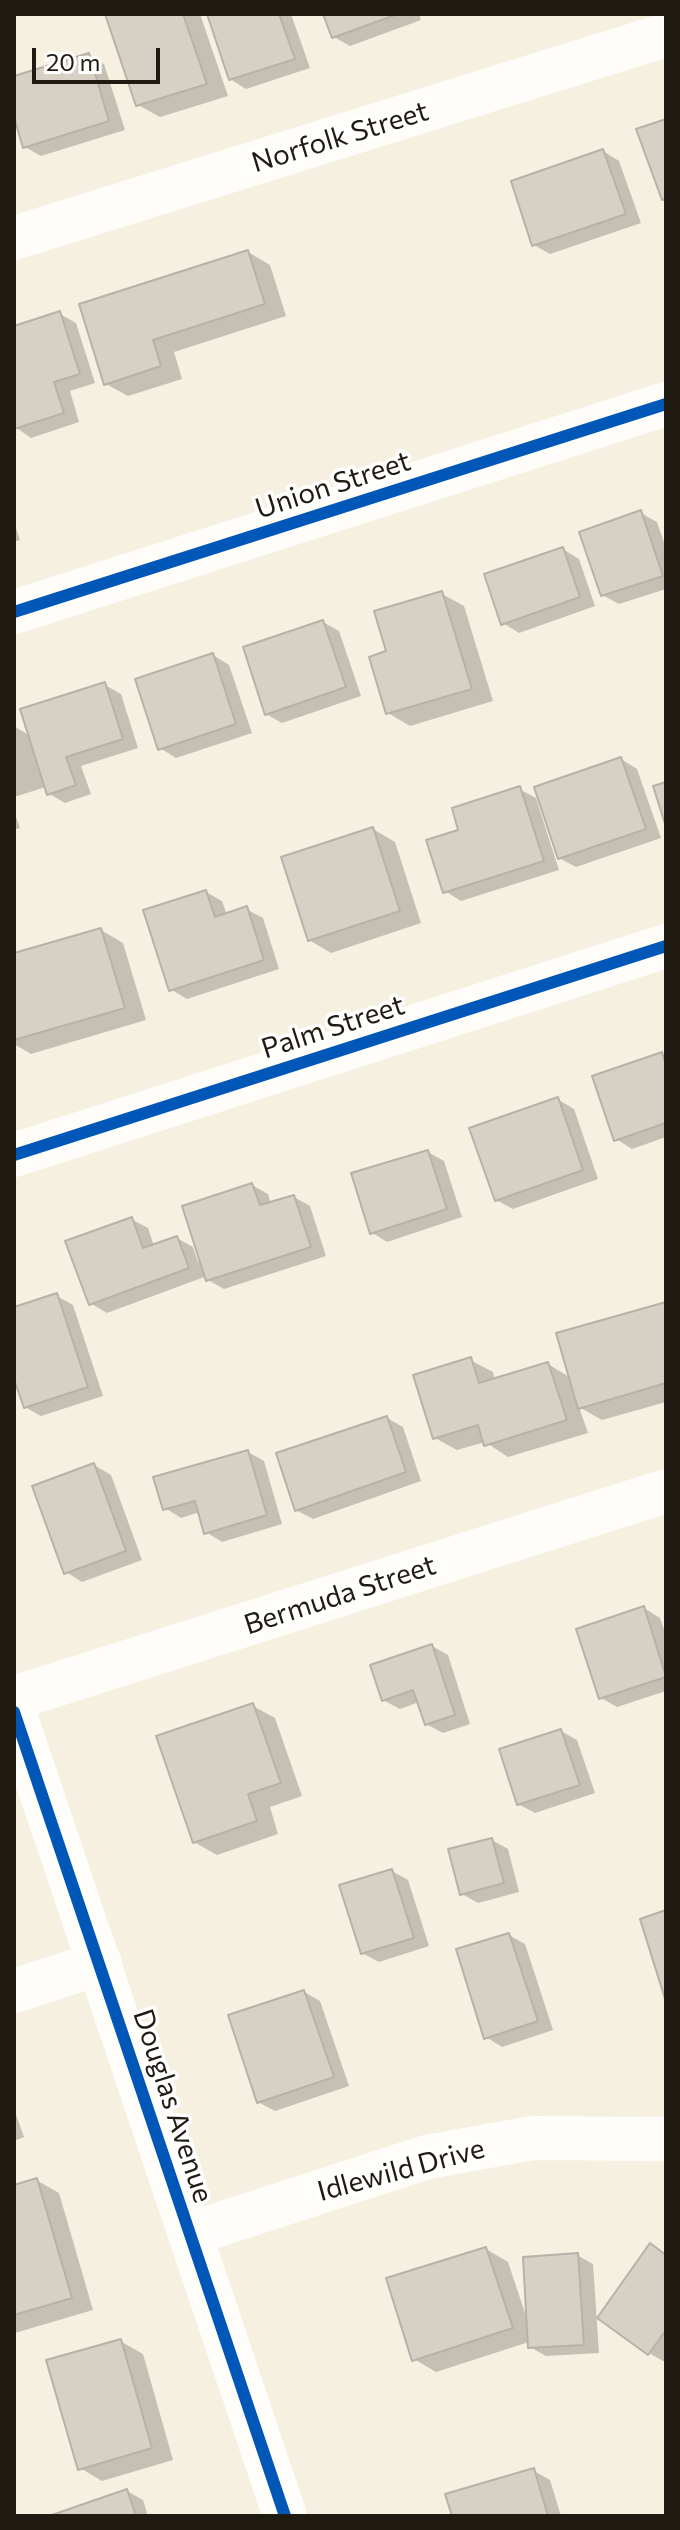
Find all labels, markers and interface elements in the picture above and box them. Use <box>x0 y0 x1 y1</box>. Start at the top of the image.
scale bar <box>36 32 164 82</box>
text: 20 m <box>46 47 100 76</box>
street label: Norfolk Street <box>248 94 432 180</box>
street label: Union Street <box>251 444 415 526</box>
street label: Palm Street <box>257 988 409 1066</box>
street label: Bermuda Street <box>240 1548 440 1642</box>
street label: Douglas Avenue <box>126 2005 220 2207</box>
street label: Idlewild Drive <box>314 2132 488 2208</box>

